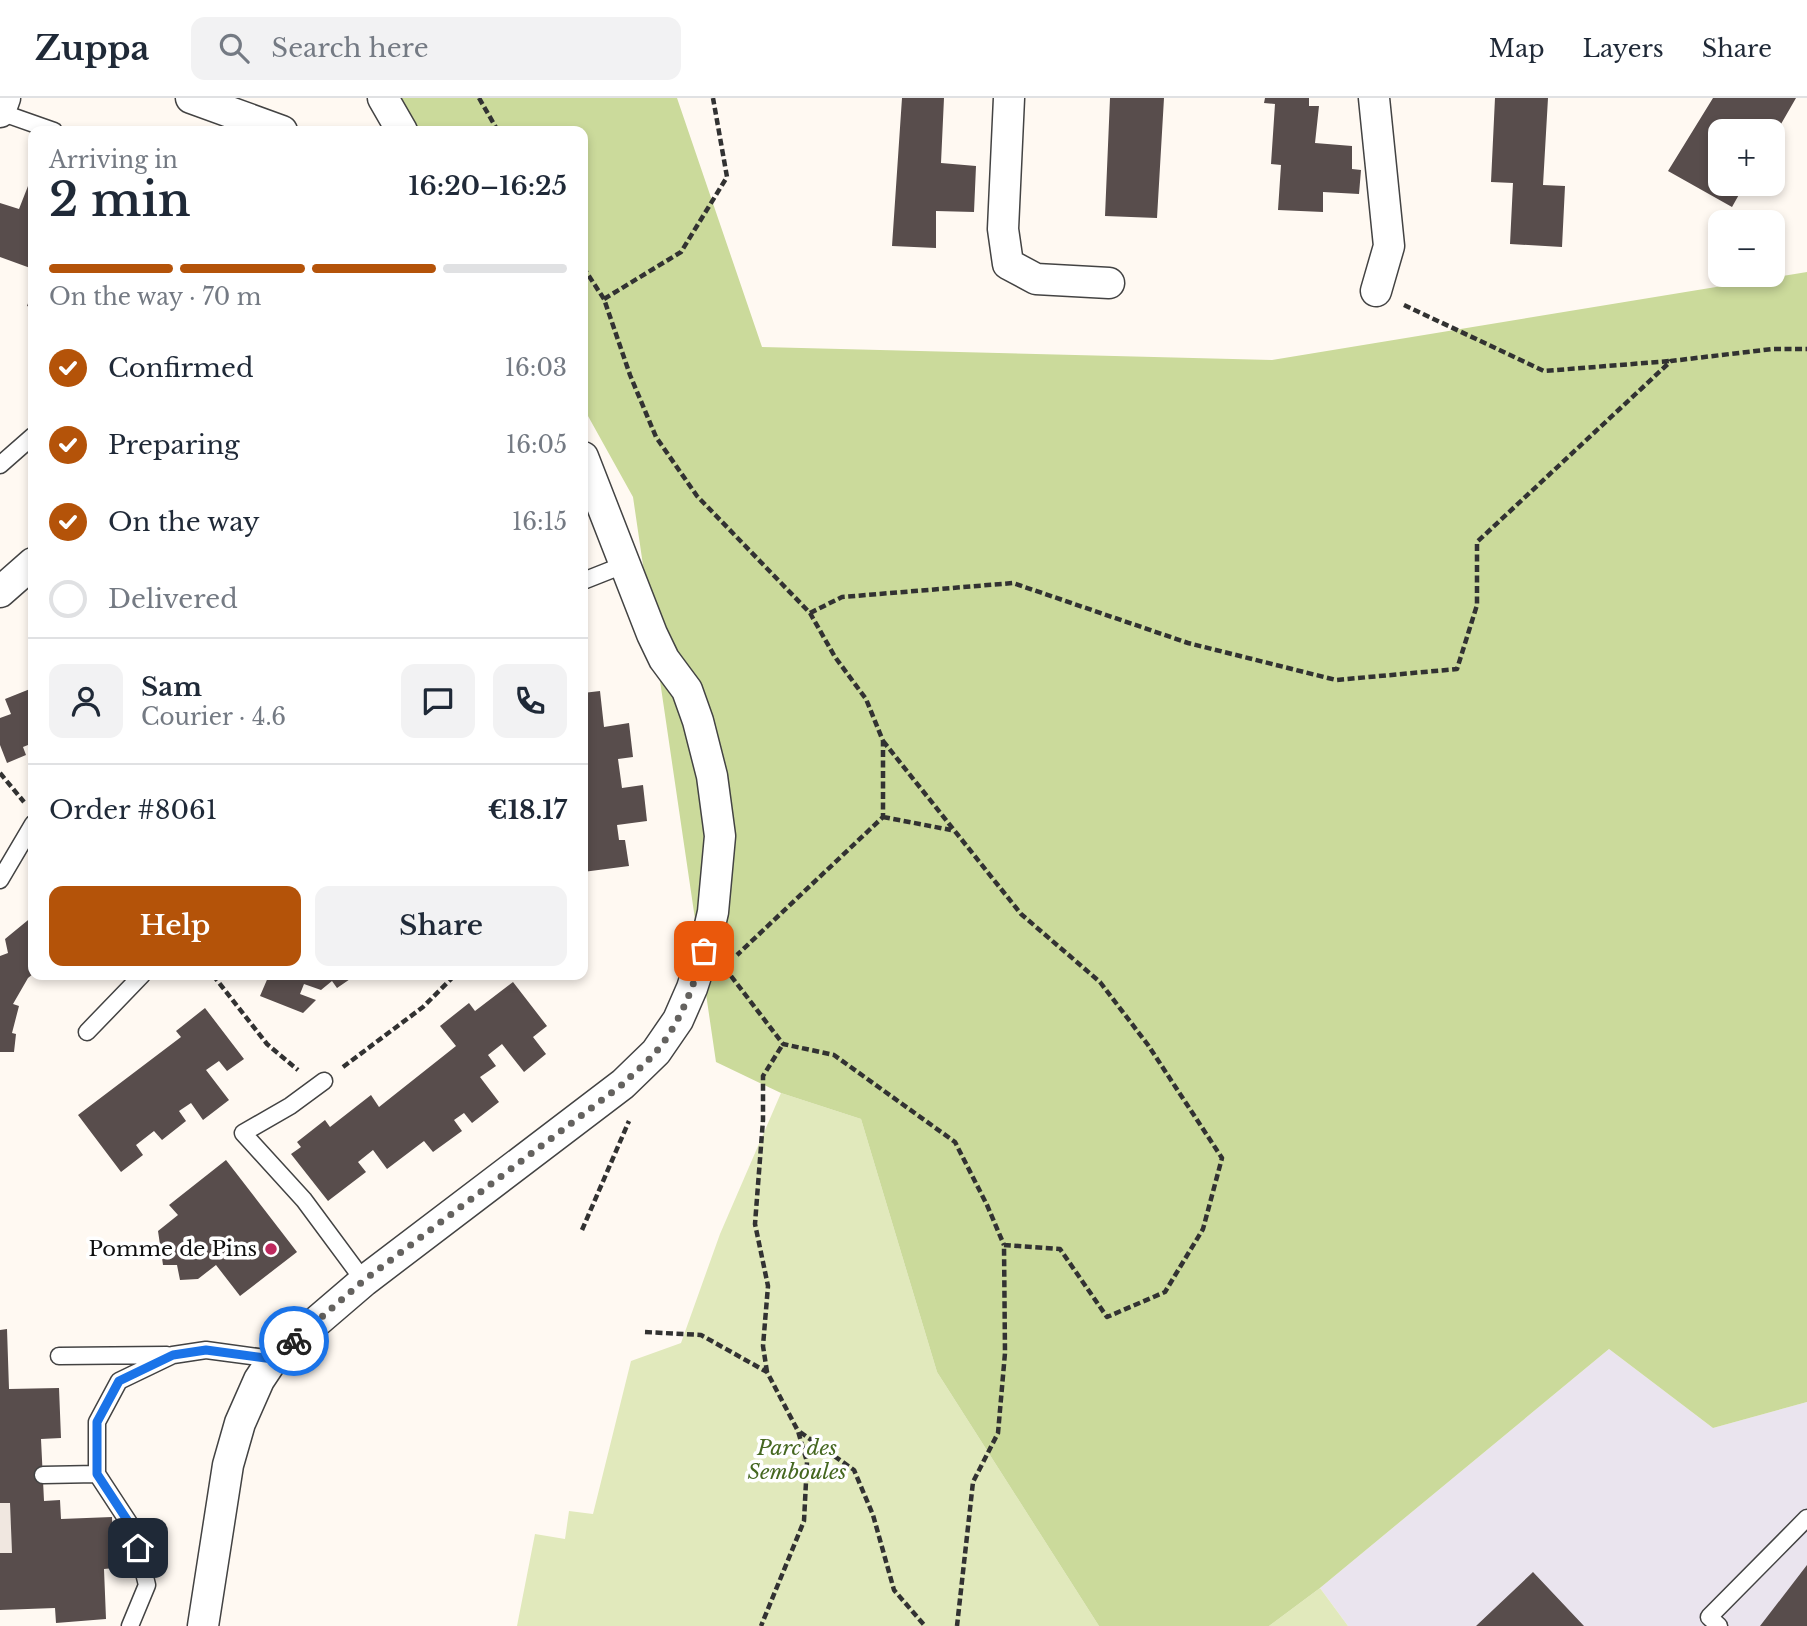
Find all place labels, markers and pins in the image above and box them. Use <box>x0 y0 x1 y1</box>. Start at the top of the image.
pin <box>674 921 734 981</box>
place label: Pomme de Pins <box>89 1236 257 1262</box>
marker: Pomme de Pins <box>263 1241 279 1257</box>
pin <box>108 1518 168 1578</box>

